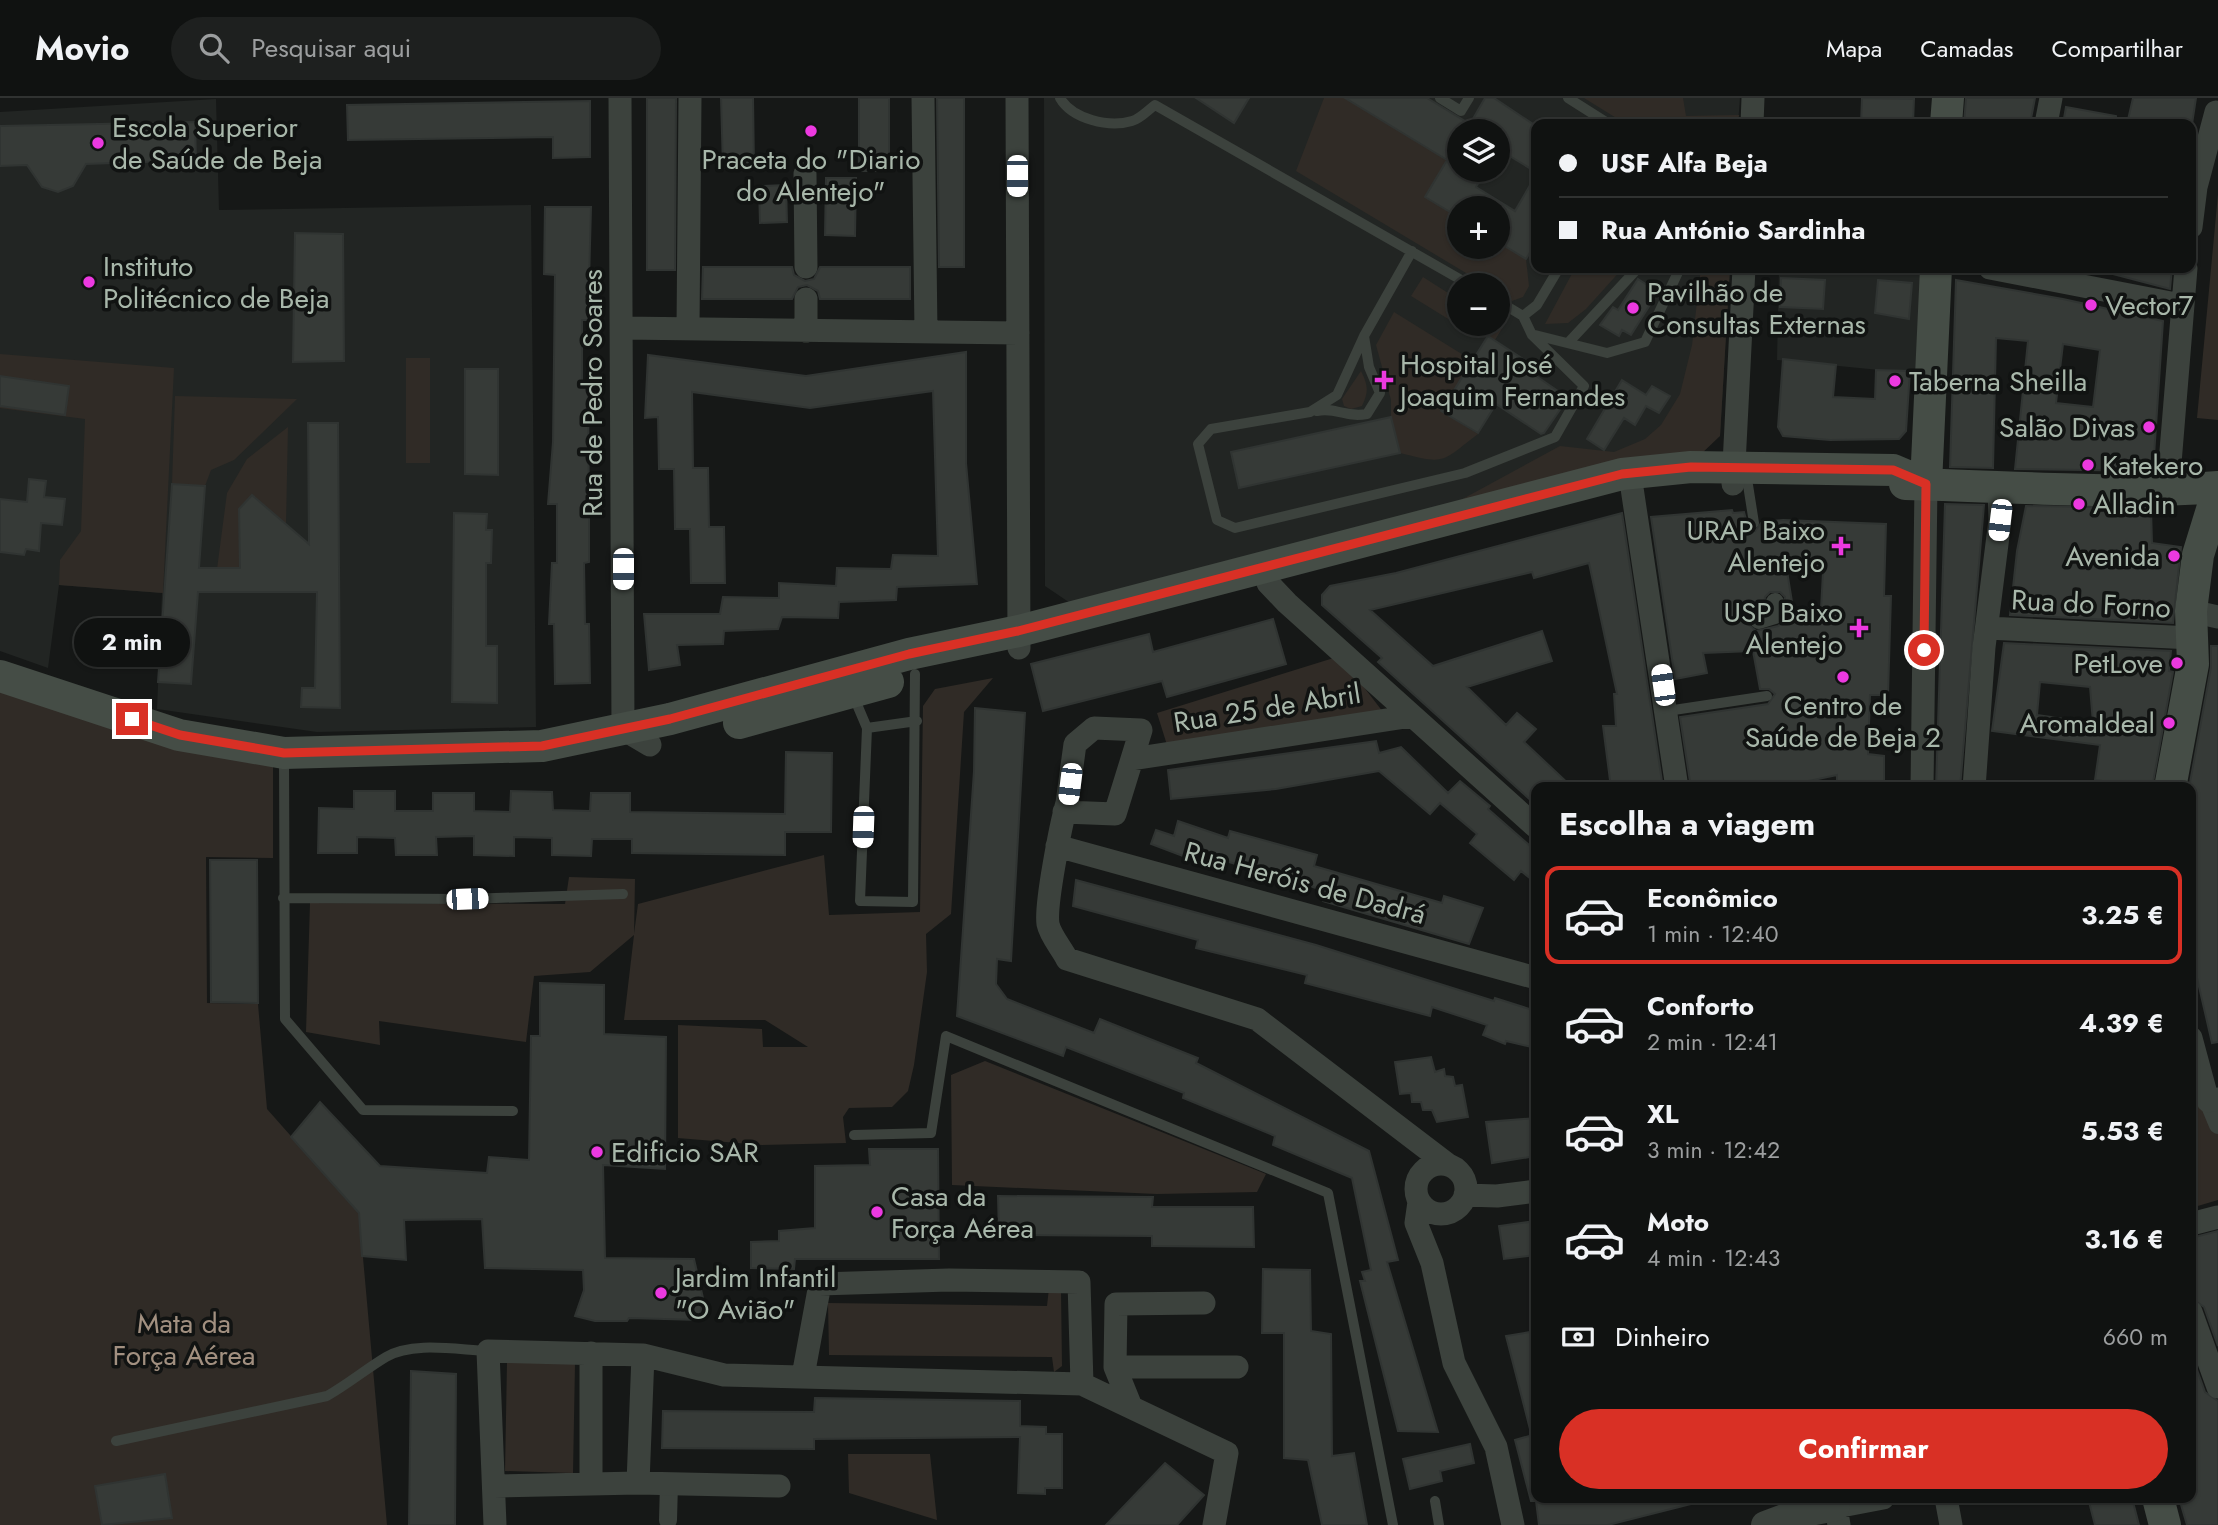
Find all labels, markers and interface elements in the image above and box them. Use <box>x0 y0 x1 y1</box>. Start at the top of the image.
search box <box>171 17 661 80</box>
text: Movio <box>35 25 129 72</box>
icon: search <box>195 29 233 67</box>
text: Pesquisar aqui <box>251 29 411 67</box>
text: Mapa <box>1826 31 1882 66</box>
text: Camadas <box>1920 31 2013 66</box>
text: Compartilhar <box>2051 31 2183 66</box>
place label: Escola Superior de Saúde de Beja <box>112 107 322 180</box>
map controls <box>1447 119 1510 336</box>
button: layers <box>1447 119 1510 182</box>
marker: Praceta do "Diario do Alentejo" <box>803 123 819 139</box>
marker: Escola Superior de Saúde de Beja <box>90 135 106 151</box>
place label: Praceta do "Diario do Alentejo" <box>702 139 920 212</box>
text: USF Alfa Beja <box>1601 144 1768 182</box>
car <box>1007 155 1028 197</box>
button: + <box>1447 196 1510 259</box>
text: Rua António Sardinha <box>1601 211 1865 249</box>
place label: Instituto Politécnico de Beja <box>103 246 329 319</box>
street label: Rua de Pedro Soares <box>572 269 613 517</box>
place label: Pavilhão de Consultas Externas <box>1647 272 1866 345</box>
button: − <box>1447 273 1510 336</box>
marker: Instituto Politécnico de Beja <box>81 274 97 290</box>
place label: Vector7 <box>2105 285 2193 326</box>
marker: Vector7 <box>2083 297 2099 313</box>
marker: Pavilhão de Consultas Externas <box>1625 300 1641 316</box>
place label: Hospital José Joaquim Fernandes <box>1396 344 1625 417</box>
place label: Taberna Sheilla <box>1909 361 2087 402</box>
marker: Hospital José Joaquim Fernandes <box>1374 370 1394 390</box>
marker: Taberna Sheilla <box>1887 373 1903 389</box>
place label: Salão Divas <box>1999 407 2135 448</box>
marker: Salão Divas <box>2141 419 2157 435</box>
place label: Katekero <box>2102 445 2203 486</box>
marker: Katekero <box>2080 457 2096 473</box>
place label: Alladin <box>2093 484 2176 525</box>
marker: Alladin <box>2071 496 2087 512</box>
car <box>1988 498 2013 542</box>
place label: URAP Baixo Alentejo <box>1687 510 1825 583</box>
marker: URAP Baixo Alentejo <box>1831 536 1851 556</box>
place label: Avenida <box>2065 536 2160 577</box>
car <box>613 548 634 590</box>
marker: Avenida <box>2166 548 2182 564</box>
street label: Rua do Forno <box>2010 579 2172 629</box>
place label: USP Baixo Alentejo <box>1723 592 1843 665</box>
callout: 2 min <box>74 618 190 666</box>
marker: USP Baixo Alentejo <box>1849 618 1869 638</box>
text: 2 min <box>102 625 162 659</box>
route start <box>1908 634 1940 666</box>
place label: PetLove <box>2074 643 2163 684</box>
marker: PetLove <box>2169 655 2185 671</box>
car <box>1650 663 1677 707</box>
marker: Centro de Saúde de Beja 2 <box>1835 669 1851 685</box>
street label: Rua 25 de Abril <box>1170 673 1364 743</box>
place label: Centro de Saúde de Beja 2 <box>1745 685 1941 758</box>
route end <box>116 703 148 735</box>
place label: AromaIdeal <box>2020 703 2155 744</box>
marker: AromaIdeal <box>2161 715 2177 731</box>
car <box>1058 762 1083 806</box>
text: Escolha a viagem <box>1559 801 1815 847</box>
car <box>852 806 875 848</box>
street label: Rua Heróis de Dadrá <box>1180 831 1430 935</box>
text: Econômico <box>1647 879 1778 917</box>
icon: car <box>1563 884 1626 947</box>
car <box>446 888 489 910</box>
text: 3.25 € <box>2081 896 2164 934</box>
text: 1 min · 12:40 <box>1647 917 1779 951</box>
text: Conforto <box>1647 987 1754 1025</box>
icon: car <box>1563 992 1626 1055</box>
text: 4.39 € <box>2079 1004 2164 1042</box>
text: 2 min · 12:41 <box>1647 1025 1778 1059</box>
text: XL <box>1647 1095 1679 1133</box>
icon: car <box>1563 1100 1626 1163</box>
text: 5.53 € <box>2081 1112 2164 1150</box>
place label: Edificio SAR <box>611 1132 759 1173</box>
text: 3 min · 12:42 <box>1647 1133 1780 1167</box>
marker: Edificio SAR <box>589 1144 605 1160</box>
place label: Casa da Força Aérea <box>891 1176 1034 1249</box>
text: Moto <box>1647 1203 1709 1241</box>
marker: Casa da Força Aérea <box>869 1204 885 1220</box>
icon: car <box>1563 1208 1626 1271</box>
text: 3.16 € <box>2084 1220 2164 1258</box>
text: 4 min · 12:43 <box>1647 1241 1780 1275</box>
place label: Jardim Infantil "O Avião" <box>671 1257 836 1330</box>
marker: Jardim Infantil "O Avião" <box>653 1285 669 1301</box>
park label: Mata da Força Aérea <box>113 1303 255 1376</box>
icon: cash <box>1559 1318 1597 1356</box>
text: Dinheiro <box>1615 1318 1710 1356</box>
text: 660 m <box>2103 1320 2168 1354</box>
button: Confirmar <box>1559 1409 2168 1489</box>

